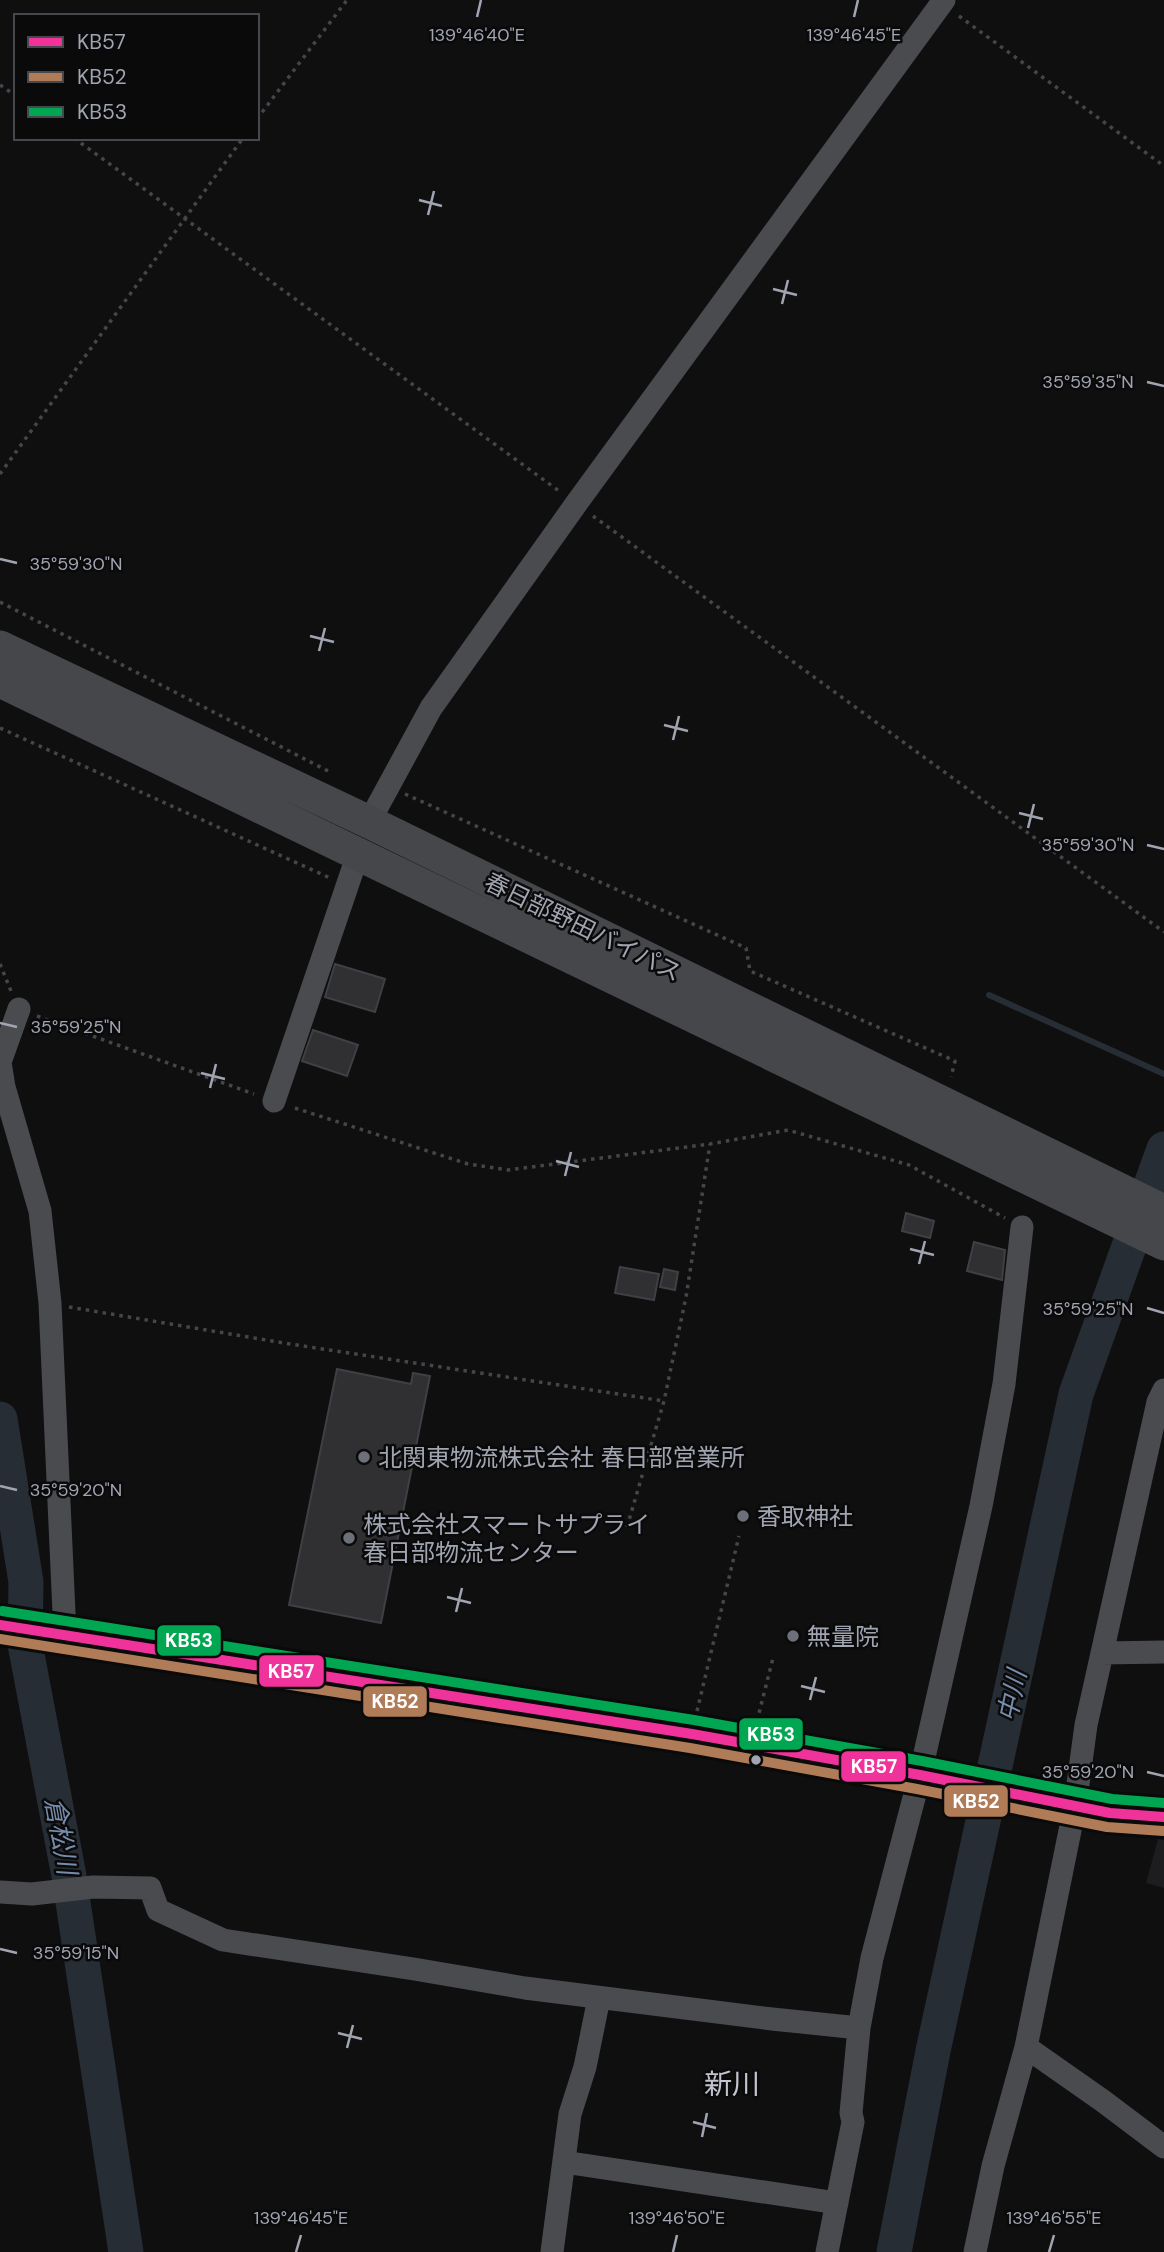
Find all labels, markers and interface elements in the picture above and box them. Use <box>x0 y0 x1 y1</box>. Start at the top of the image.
legend <box>14 14 259 140</box>
text: 139°46'40"E <box>429 23 525 47</box>
text: 139°46'45"E <box>807 23 901 47</box>
text: KB57 <box>77 28 126 56</box>
text: KB52 <box>77 63 126 91</box>
text: KB53 <box>77 98 127 126</box>
text: 35°59'35"N <box>1042 370 1134 394</box>
text: 35°59'30"N <box>29 552 123 576</box>
text: 35°59'30"N <box>1041 833 1135 857</box>
street label: 春日部野田バイパス <box>479 866 687 988</box>
text: 35°59'25"N <box>30 1015 122 1039</box>
text: 35°59'25"N <box>1042 1297 1134 1321</box>
place label: 北関東物流株式会社 春日部営業所 <box>378 1442 744 1473</box>
marker: 北関東物流株式会社 春日部営業所 <box>356 1449 372 1465</box>
text: 35°59'20"N <box>30 1478 122 1502</box>
place label: 香取神社 <box>757 1501 853 1532</box>
marker: 香取神社 <box>735 1508 751 1524</box>
place label: 株式会社スマートサプライ 春日部物流センター <box>363 1509 650 1568</box>
marker: 株式会社スマートサプライ 春日部物流センター <box>341 1530 357 1546</box>
place label: 無量院 <box>807 1621 879 1652</box>
line badge: KB53 <box>156 1624 222 1657</box>
text: KB53 <box>165 1628 213 1653</box>
marker: 無量院 <box>785 1628 801 1644</box>
line badge: KB57 <box>258 1654 325 1688</box>
text: KB57 <box>268 1659 314 1684</box>
water label: 中川 <box>990 1664 1035 1725</box>
line badge: KB52 <box>362 1685 428 1718</box>
text: KB52 <box>371 1689 419 1714</box>
line badge: KB53 <box>738 1717 804 1751</box>
text: KB53 <box>747 1722 795 1747</box>
line badge: KB57 <box>840 1750 907 1783</box>
unlabelled marker <box>749 1753 763 1767</box>
text: KB57 <box>851 1754 897 1779</box>
text: 35°59'20"N <box>1042 1760 1134 1784</box>
line badge: KB52 <box>943 1784 1009 1818</box>
text: KB52 <box>952 1789 1000 1814</box>
water label: 倉松川 <box>37 1795 85 1880</box>
text: 35°59'15"N <box>33 1941 119 1965</box>
district label: 新川 <box>704 2066 760 2103</box>
text: 139°46'45"E <box>254 2206 348 2230</box>
text: 139°46'50"E <box>629 2206 725 2230</box>
text: 139°46'55"E <box>1007 2206 1101 2230</box>

